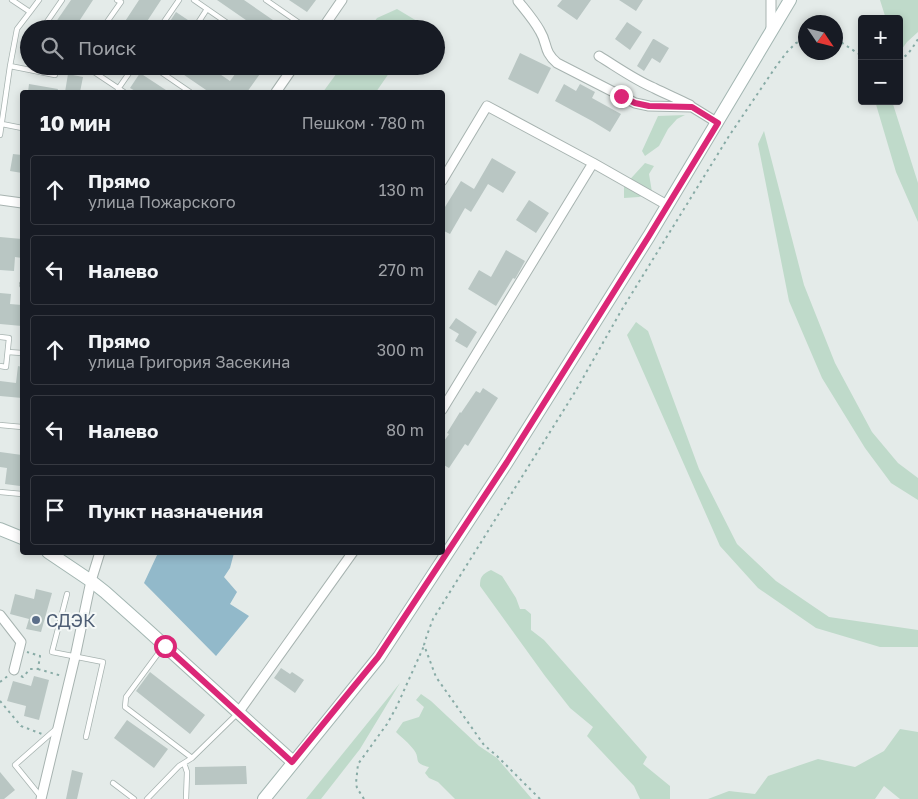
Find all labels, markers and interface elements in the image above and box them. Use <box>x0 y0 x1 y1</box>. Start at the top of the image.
north arrow <box>798 15 843 60</box>
map controls <box>858 15 903 105</box>
button: + <box>858 15 903 60</box>
search box <box>20 20 445 75</box>
icon: search <box>38 34 66 62</box>
text: Поиск <box>78 36 137 59</box>
button: − <box>858 60 903 105</box>
route end <box>610 85 633 108</box>
text: 10 мин <box>40 110 110 136</box>
text: Пешком · 780 m <box>302 113 425 133</box>
text: Прямо <box>88 169 150 192</box>
icon: ahead <box>41 176 69 204</box>
text: 130 m <box>379 180 424 200</box>
text: улица Пожарского <box>88 192 236 212</box>
icon: left <box>41 256 69 284</box>
text: Налево <box>88 259 158 282</box>
text: 270 m <box>378 260 424 280</box>
text: Прямо <box>88 329 150 352</box>
icon: ahead <box>41 336 69 364</box>
text: 300 m <box>377 340 424 360</box>
text: улица Григория Засекина <box>88 352 290 372</box>
icon: left <box>41 416 69 444</box>
text: Налево <box>88 419 158 442</box>
text: 80 m <box>386 420 424 440</box>
icon: arrive <box>41 496 69 524</box>
text: Пункт назначения <box>88 499 263 522</box>
place label: СДЭК <box>46 609 96 631</box>
marker: СДЭК <box>30 614 42 626</box>
route start <box>154 635 177 658</box>

